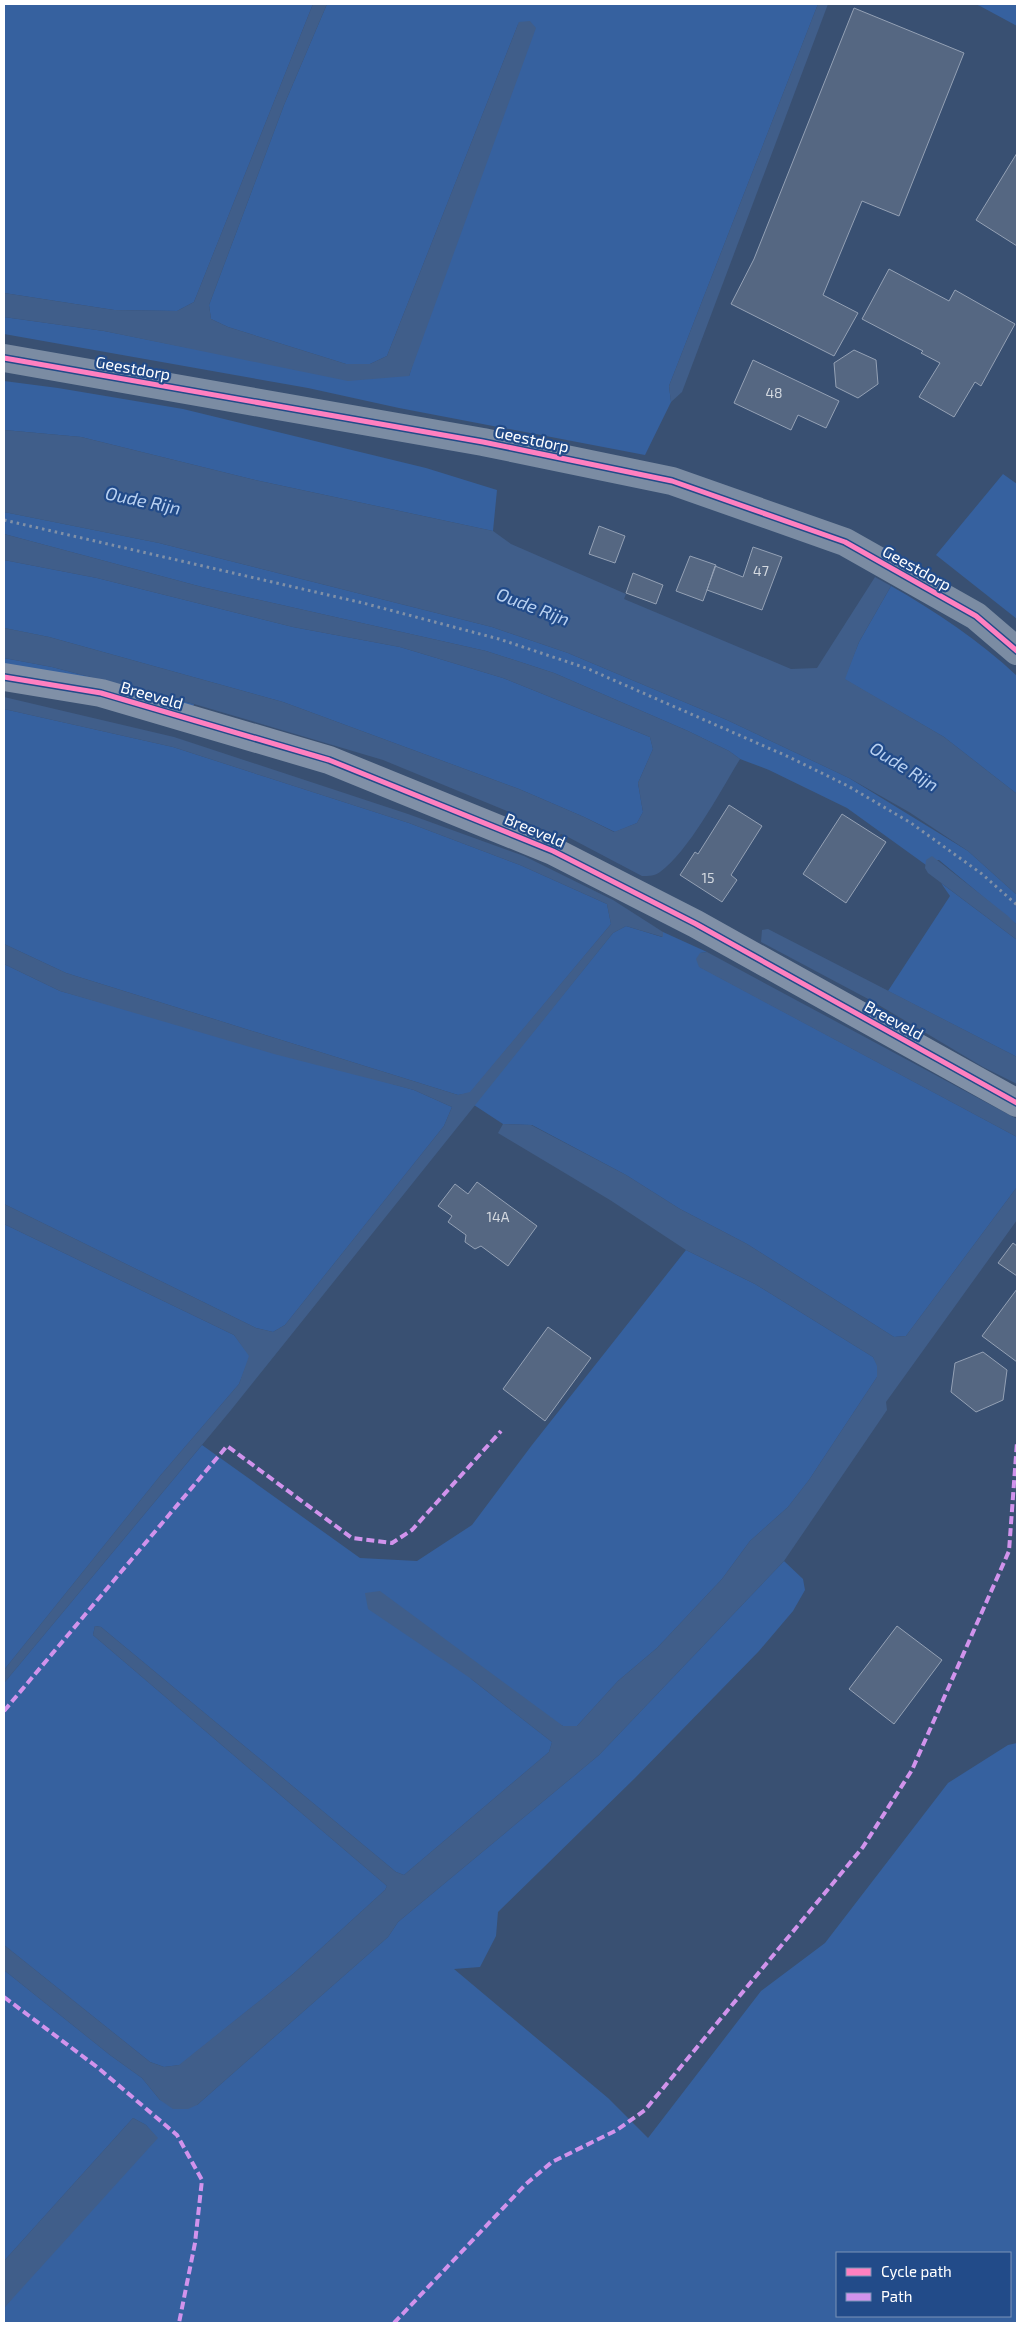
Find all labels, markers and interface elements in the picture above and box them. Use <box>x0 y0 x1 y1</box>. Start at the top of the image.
street label: Geestdorp <box>94 352 172 383</box>
house number: 48 <box>765 384 783 401</box>
street label: Geestdorp <box>493 421 571 456</box>
water label: Oude Rijn <box>103 481 183 519</box>
street label: Geestdorp <box>880 541 955 594</box>
house number: 47 <box>753 562 769 579</box>
water label: Oude Rijn <box>494 582 573 630</box>
street label: Breeveld <box>119 677 186 712</box>
water label: Oude Rijn <box>866 737 943 796</box>
street label: Breeveld <box>502 808 568 851</box>
house number: 15 <box>701 869 715 886</box>
street label: Breeveld <box>862 996 927 1043</box>
house number: 14A <box>487 1208 510 1225</box>
legend <box>836 2252 1011 2317</box>
text: Cycle path <box>881 2262 952 2280</box>
text: Path <box>881 2287 912 2305</box>

